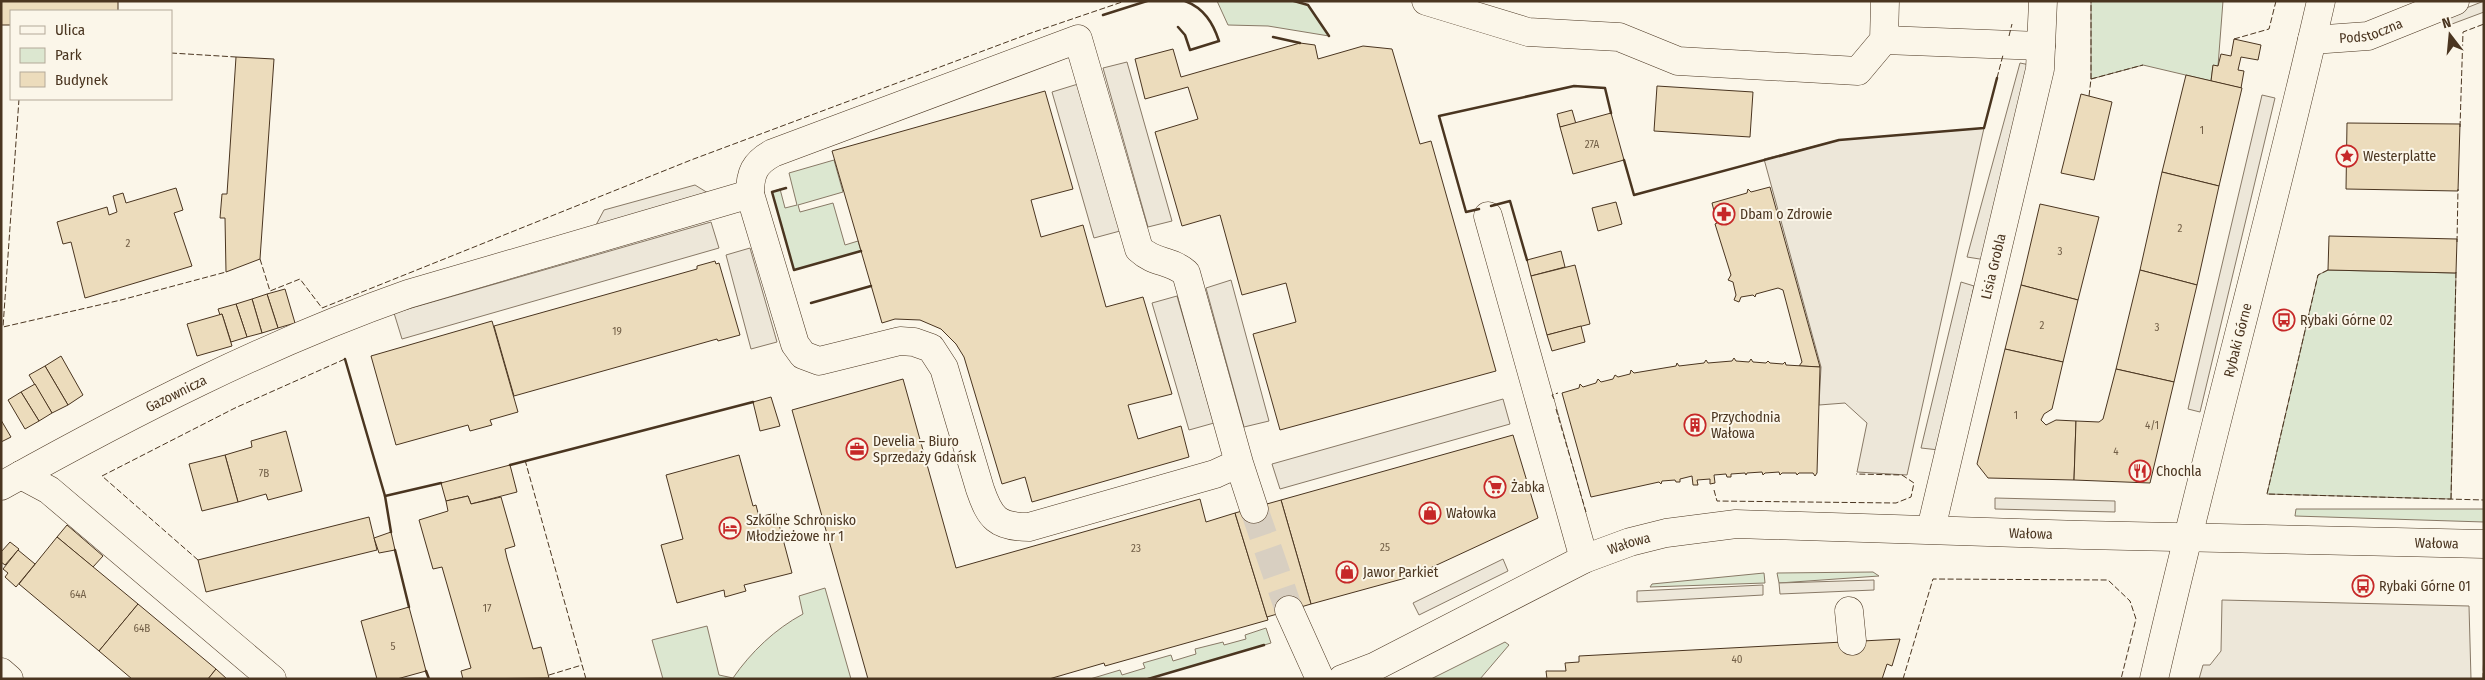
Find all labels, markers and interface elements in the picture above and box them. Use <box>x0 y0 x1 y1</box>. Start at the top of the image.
legend <box>10 10 172 100</box>
north arrow <box>2425 10 2475 60</box>
street label: Podstoczna <box>2339 14 2405 47</box>
text: N <box>2440 14 2453 32</box>
text: Ulica <box>55 21 85 39</box>
text: Park <box>55 46 82 64</box>
text: Budynek <box>55 71 108 89</box>
house number: 1 <box>2200 124 2204 137</box>
house number: 27A <box>1585 138 1600 151</box>
place icon: Westerplatte <box>2335 144 2359 168</box>
place label: Westerplatte <box>2363 148 2436 165</box>
pharmacy icon: Dbam o Zdrowie <box>1712 202 1736 226</box>
place label: Dbam o Zdrowie <box>1740 206 1832 223</box>
house number: 2 <box>2178 222 2183 235</box>
street label: Lisia Grobla <box>1977 231 2009 301</box>
house number: 2 <box>126 237 131 250</box>
house number: 3 <box>2058 245 2063 258</box>
street label: Rybaki Górne <box>2220 301 2255 379</box>
bus stop icon: Rybaki Górne 02 <box>2272 308 2296 332</box>
place label: Rybaki Górne 02 <box>2300 312 2393 329</box>
house number: 2 <box>2040 319 2045 332</box>
house number: 3 <box>2155 321 2160 334</box>
house number: 19 <box>612 325 622 338</box>
street label: Gazownicza <box>143 371 209 416</box>
place label: Przychodnia Wałowa <box>1711 409 1781 442</box>
house number: 1 <box>2014 409 2018 422</box>
building icon: Przychodnia Wałowa <box>1683 413 1707 437</box>
house number: 4/1 <box>2145 419 2159 432</box>
place label: Develia – Biuro Sprzedaży Gdańsk <box>873 433 977 466</box>
office icon: Develia – Biuro Sprzedaży Gdańsk <box>845 437 869 461</box>
house number: 4 <box>2113 445 2119 458</box>
restaurant icon: Chochla <box>2128 459 2152 483</box>
place label: Chochla <box>2156 463 2202 480</box>
house number: 7B <box>259 467 269 480</box>
supermarket icon: Żabka <box>1483 475 1507 499</box>
place label: Żabka <box>1511 479 1545 496</box>
shop icon: Wałowka <box>1418 501 1442 525</box>
place label: Wałowka <box>1446 505 1497 522</box>
place label: Szkolne Schronisko Młodzieżowe nr 1 <box>746 512 856 545</box>
hotel icon: Szkolne Schronisko Młodzieżowe nr 1 <box>718 516 742 540</box>
street label: Wałowa <box>2009 524 2053 543</box>
street label: Wałowa <box>1605 529 1652 558</box>
street label: Wałowa <box>2415 534 2459 552</box>
house number: 25 <box>1380 541 1390 554</box>
house number: 23 <box>1131 542 1141 555</box>
shop icon: Jawor Parkiet <box>1335 560 1359 584</box>
place label: Jawor Parkiet <box>1363 564 1439 581</box>
bus stop icon: Rybaki Górne 01 <box>2351 574 2375 598</box>
place label: Rybaki Górne 01 <box>2379 578 2471 595</box>
house number: 64A <box>70 588 86 601</box>
house number: 17 <box>483 602 492 615</box>
house number: 64B <box>134 622 150 635</box>
house number: 5 <box>390 640 396 653</box>
house number: 40 <box>1731 653 1743 666</box>

